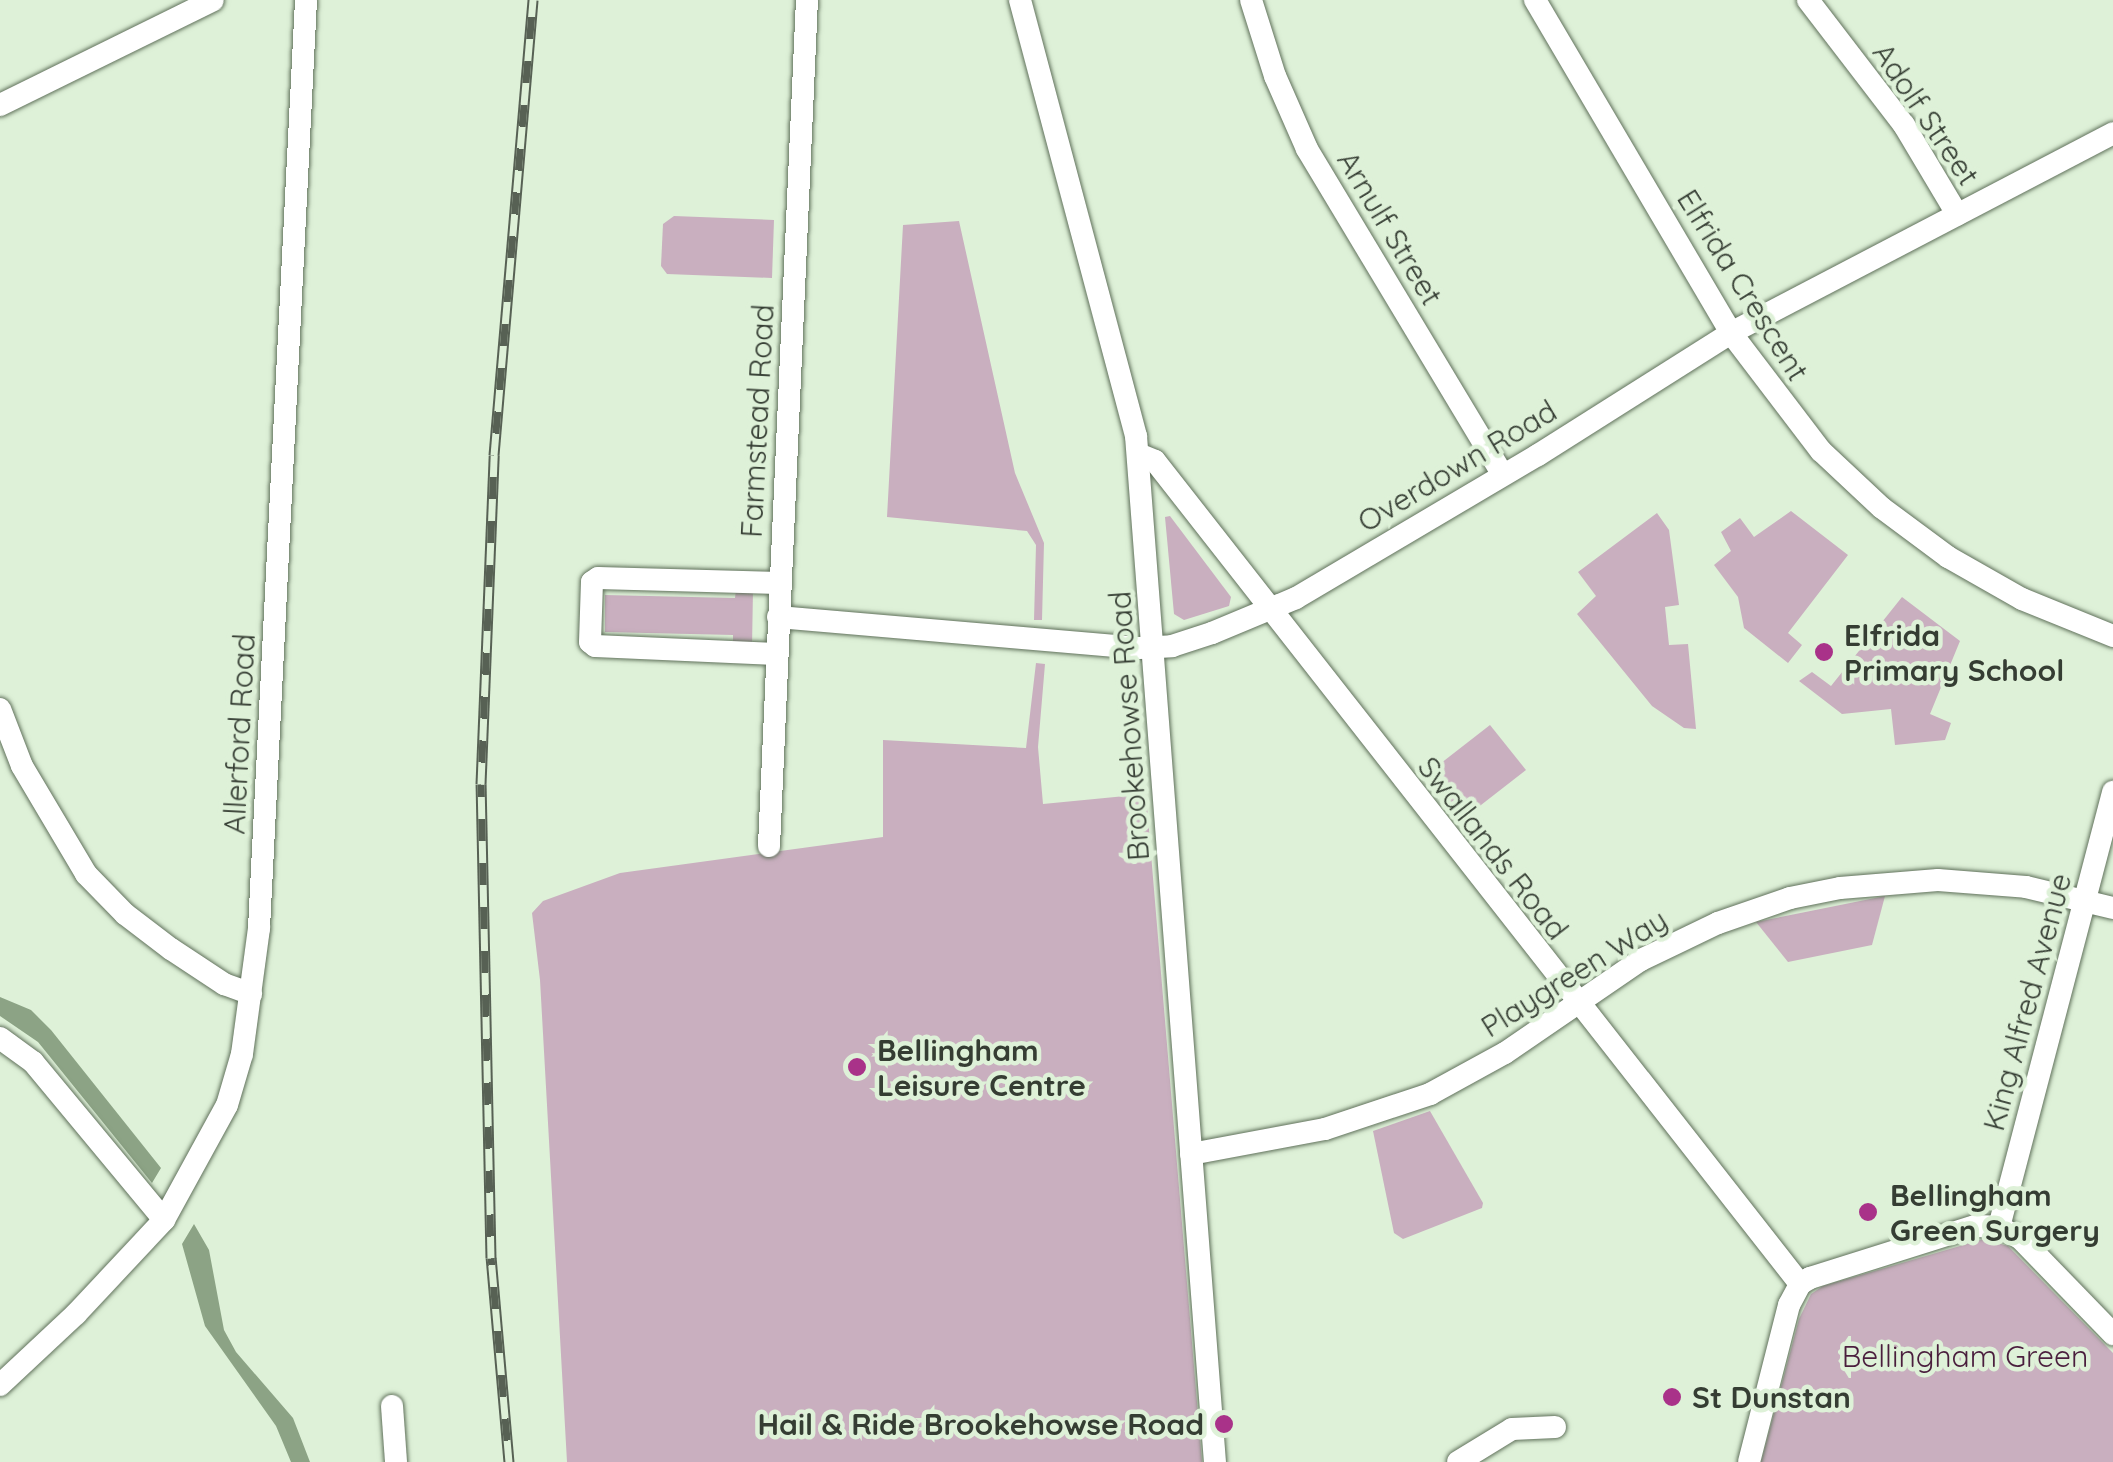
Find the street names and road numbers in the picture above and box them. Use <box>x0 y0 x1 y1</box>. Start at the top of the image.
street label: Adolf Street <box>1865 36 1987 192</box>
street label: Arnulf Street <box>1330 144 1450 312</box>
street label: Elfrida Crescent <box>1670 183 1816 387</box>
street label: Farmstead Road <box>733 303 781 539</box>
street label: Overdown Road <box>1351 393 1563 539</box>
street label: Brookehowse Road <box>1102 590 1156 862</box>
street label: Allerford Road <box>216 633 262 835</box>
street label: Swallands Road <box>1411 749 1575 947</box>
street label: King Alfred Avenue <box>1975 869 2079 1135</box>
street label: Playgreen Way <box>1474 901 1674 1045</box>

